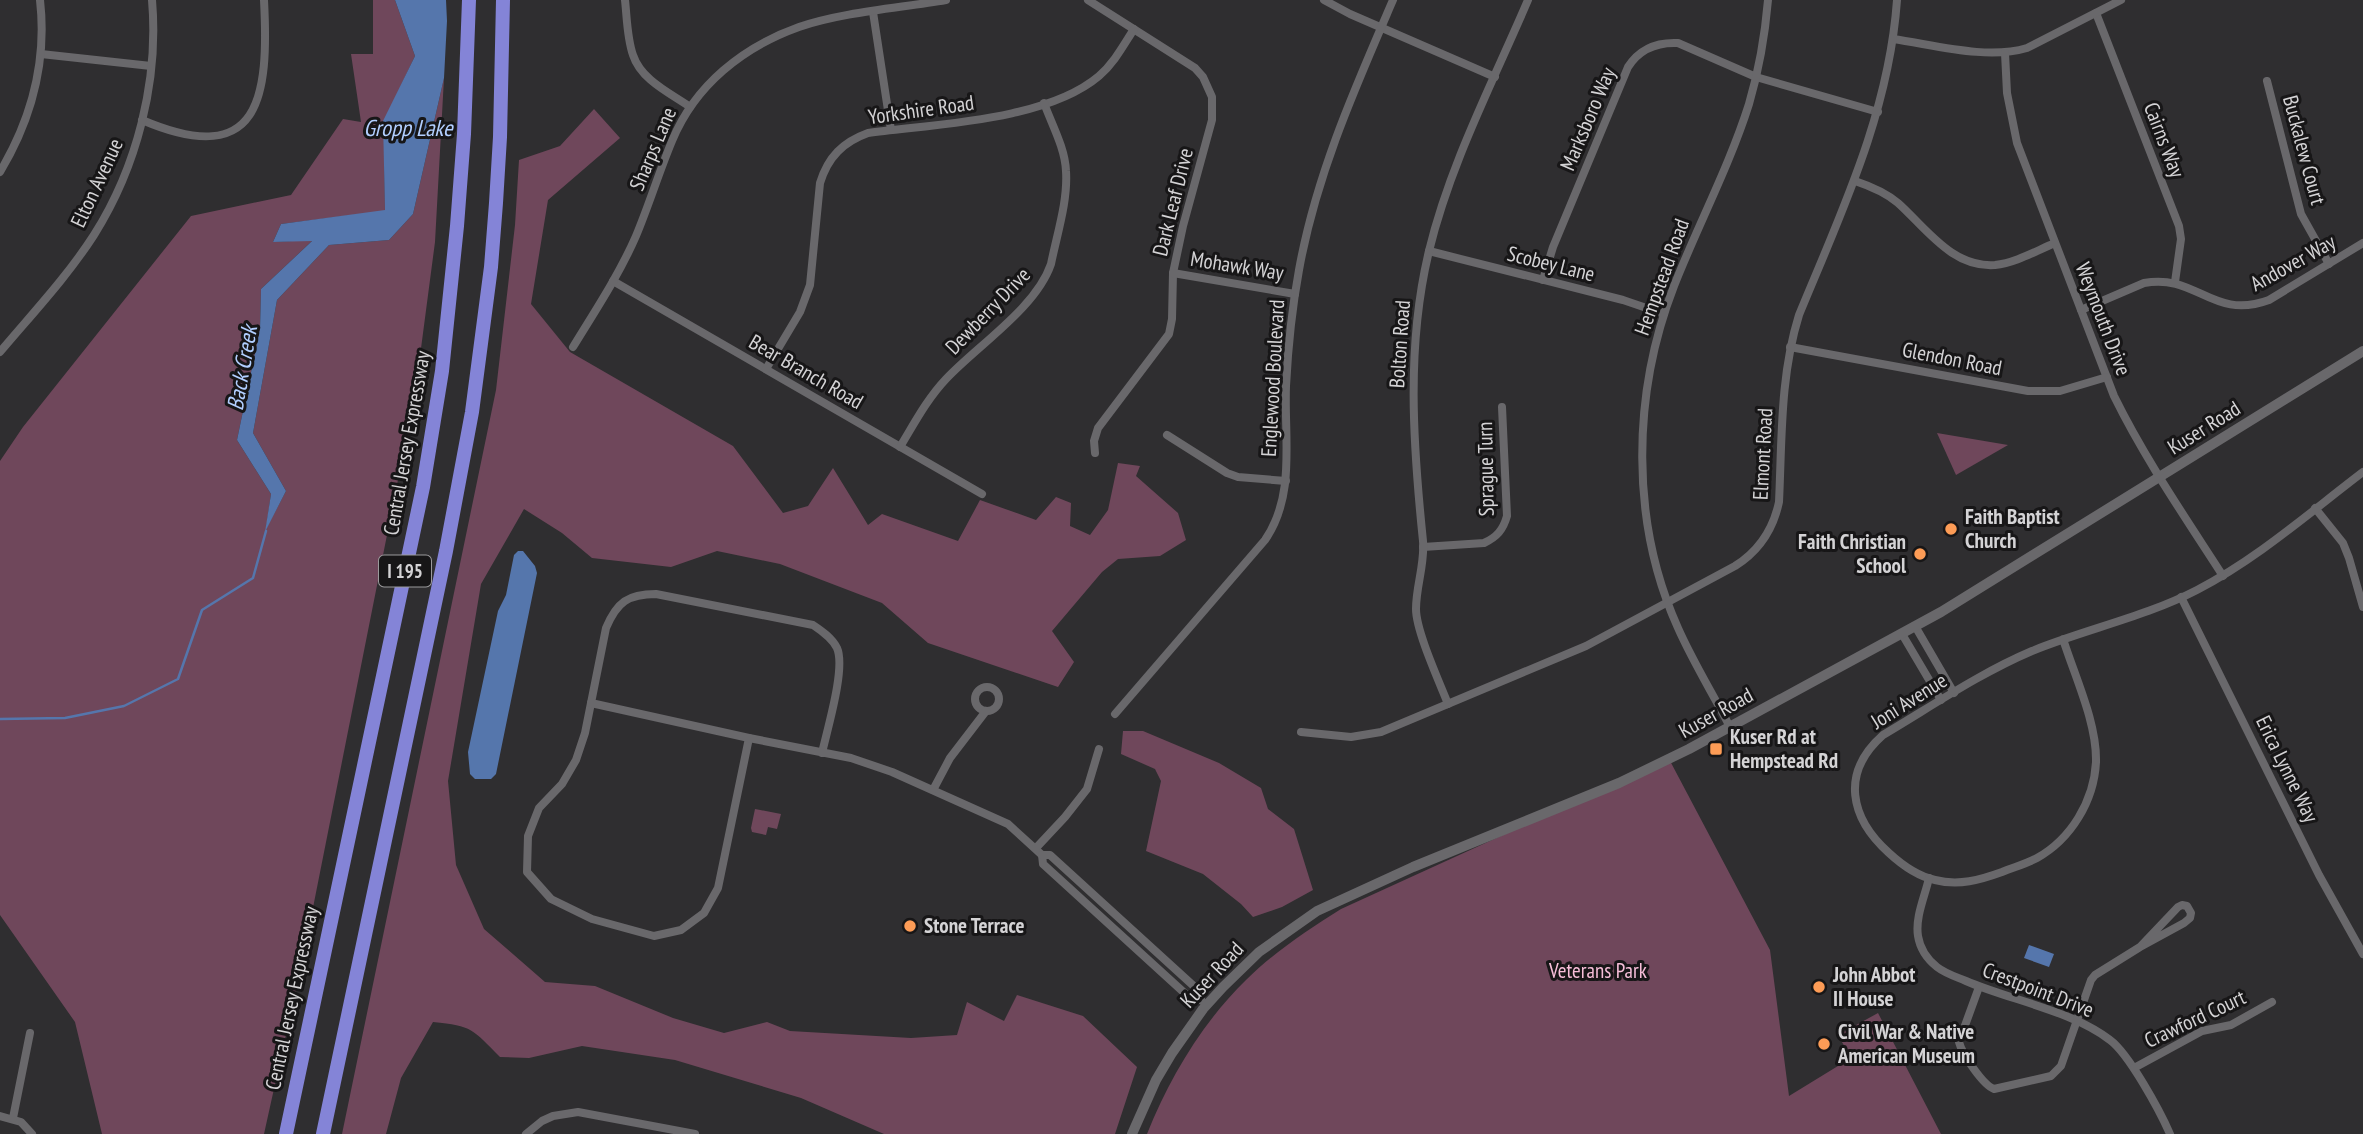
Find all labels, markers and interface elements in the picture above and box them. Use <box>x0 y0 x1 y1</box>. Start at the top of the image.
street label: Marksboro Way <box>1554 63 1621 175</box>
street label: Yorkshire Road <box>866 89 976 130</box>
street label: Buckalew Court <box>2277 92 2332 208</box>
street label: Cairns Way <box>2138 98 2191 181</box>
street label: Sharps Lane <box>623 103 682 194</box>
water label: Gropp Lake <box>363 113 454 142</box>
street label: Elton Avenue <box>64 134 129 231</box>
street label: Dark Leaf Drive <box>1146 145 1199 259</box>
street label: Hempstead Road <box>1628 215 1695 339</box>
street label: Andover Way <box>2245 228 2340 297</box>
street label: Scobey Lane <box>1505 240 1598 287</box>
street label: Mohawk Way <box>1189 245 1286 286</box>
street label: Weymouth Drive <box>2070 258 2137 379</box>
street label: Dewberry Drive <box>939 261 1036 360</box>
street label: Englewood Boulevard <box>1255 299 1290 457</box>
street label: Bolton Road <box>1383 299 1416 389</box>
water label: Back Creek <box>220 320 264 413</box>
street label: Bear Branch Road <box>744 328 868 415</box>
street label: Glendon Road <box>1900 336 2004 381</box>
street label: Central Jersey Expressway <box>377 348 436 537</box>
street label: Kuser Road <box>2162 395 2245 460</box>
street label: Elmont Road <box>1747 407 1778 501</box>
street label: Sprague Turn <box>1471 421 1500 517</box>
place label: Faith Baptist Church <box>1965 503 2060 554</box>
marker: Faith Baptist Church <box>1943 521 1959 537</box>
place label: Faith Christian School <box>1798 528 1907 579</box>
marker: Faith Christian School <box>1912 546 1928 562</box>
road number: I 195 <box>379 556 431 586</box>
street label: Joni Avenue <box>1865 667 1952 735</box>
street label: Kuser Road <box>1674 681 1758 744</box>
street label: Erica Lynne Way <box>2250 711 2325 827</box>
place label: Kuser Rd at Hempstead Rd <box>1730 723 1838 774</box>
marker: Kuser Rd at Hempstead Rd <box>1708 741 1724 757</box>
street label: Central Jersey Expressway <box>259 904 324 1092</box>
place label: Stone Terrace <box>924 912 1025 939</box>
marker: Stone Terrace <box>902 918 918 934</box>
street label: Kuser Road <box>1174 936 1249 1013</box>
street label: Crestpoint Drive <box>1979 956 2098 1023</box>
park label: Veterans Park <box>1548 957 1647 984</box>
place label: John Abbot II House <box>1832 961 1915 1012</box>
marker: John Abbot II House <box>1811 979 1827 995</box>
street label: Crawford Court <box>2140 983 2250 1054</box>
place label: Civil War & Native American Museum <box>1837 1018 1975 1069</box>
marker: Civil War & Native American Museum <box>1816 1036 1832 1052</box>

